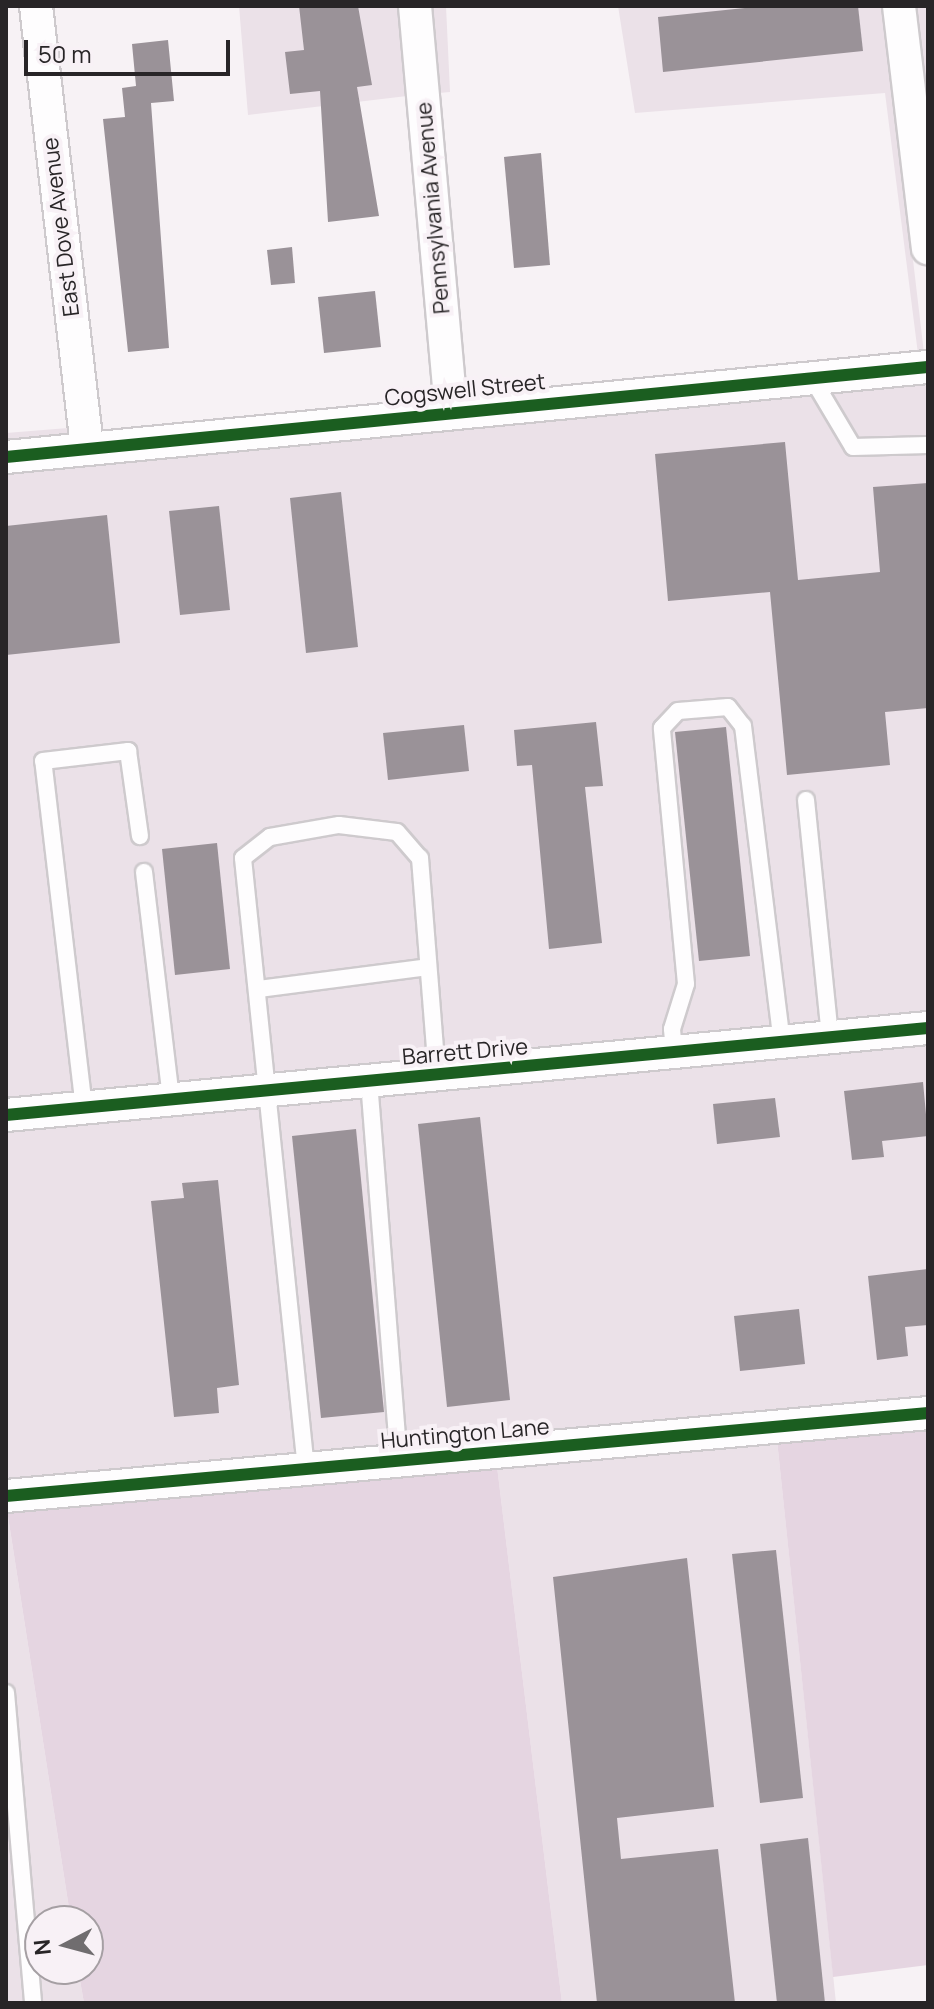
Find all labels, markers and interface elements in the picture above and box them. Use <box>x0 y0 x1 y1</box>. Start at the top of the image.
scale bar <box>28 24 234 74</box>
text: 50 m <box>38 37 92 70</box>
street label: Pennsylvania Avenue <box>411 101 455 315</box>
street label: East Dove Avenue <box>37 136 85 318</box>
street label: Cogswell Street <box>383 368 547 412</box>
street label: Barrett Drive <box>401 1033 529 1071</box>
street label: Huntington Lane <box>379 1413 551 1455</box>
north arrow <box>24 1905 104 1985</box>
text: N <box>26 1938 58 1957</box>

